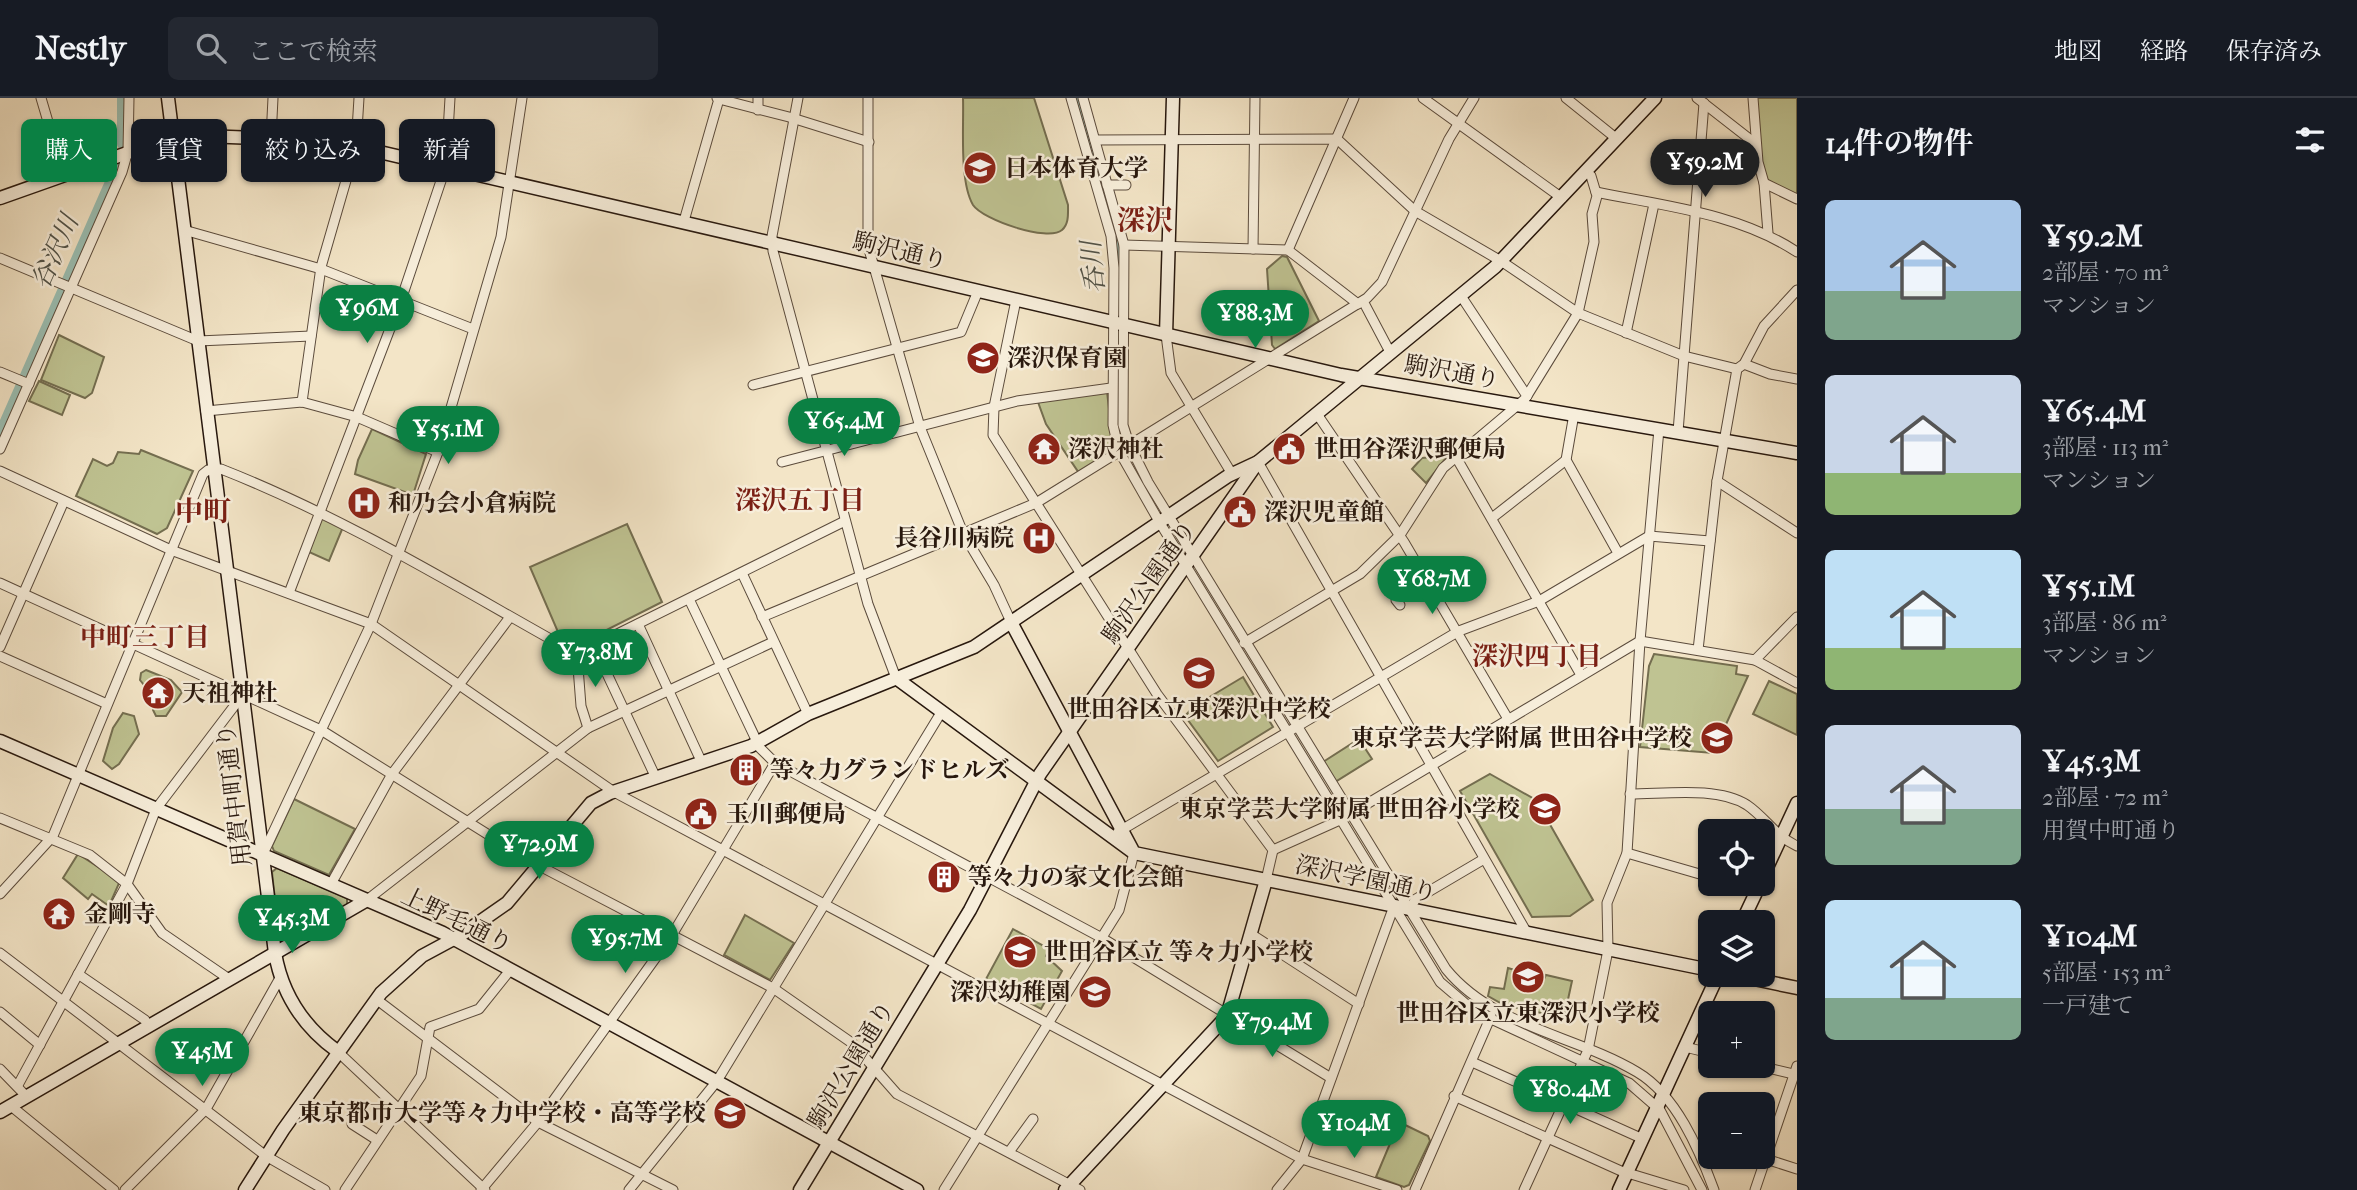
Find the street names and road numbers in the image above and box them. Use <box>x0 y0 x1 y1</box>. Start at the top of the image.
street label: 駒沢通り <box>850 227 950 275</box>
street label: 駒沢通り <box>1402 350 1502 394</box>
street label: 駒沢公園通り <box>1096 515 1202 649</box>
street label: 用賀中町通り <box>211 722 257 868</box>
street label: 深沢学園通り <box>1293 850 1439 908</box>
street label: 上野毛通り <box>397 881 517 959</box>
street label: 駒沢公園通り <box>802 996 900 1134</box>

